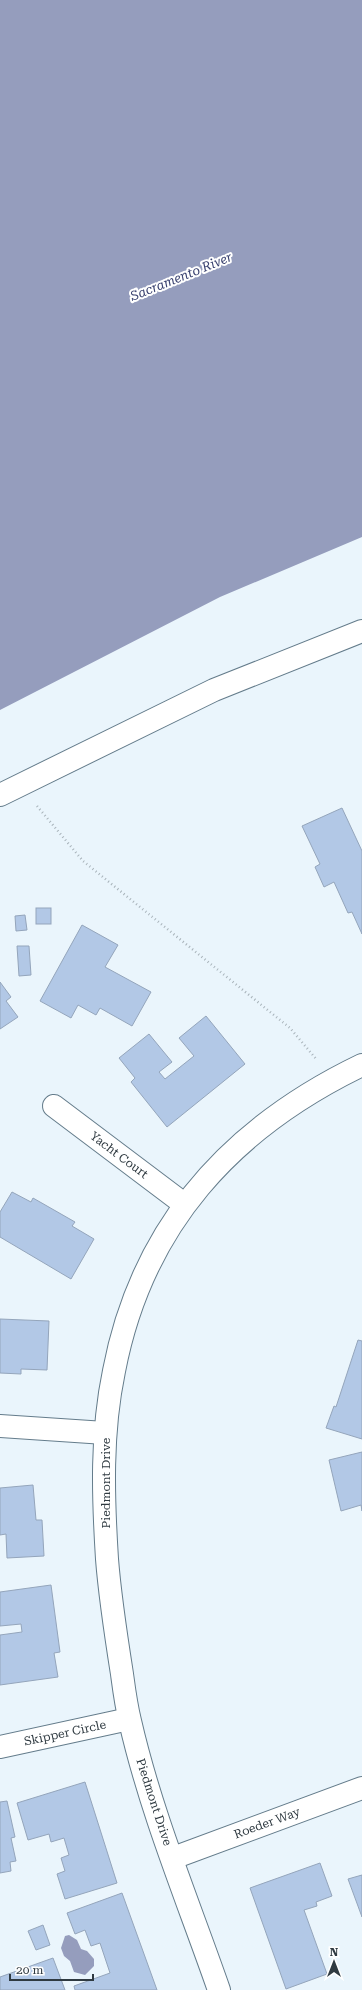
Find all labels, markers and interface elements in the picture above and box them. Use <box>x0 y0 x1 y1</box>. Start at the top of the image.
water label: Sacramento River <box>127 249 235 304</box>
street label: Yacht Court <box>87 1129 151 1182</box>
street label: Piedmont Drive <box>99 1437 113 1528</box>
street label: Skipper Circle <box>23 1717 108 1749</box>
street label: Piedmont Drive <box>133 1757 175 1848</box>
street label: Roeder Way <box>232 1804 303 1841</box>
north arrow <box>314 1942 354 1982</box>
text: N <box>330 1946 339 1959</box>
scale bar <box>10 1956 93 1982</box>
text: 20 m <box>16 1963 43 1977</box>

